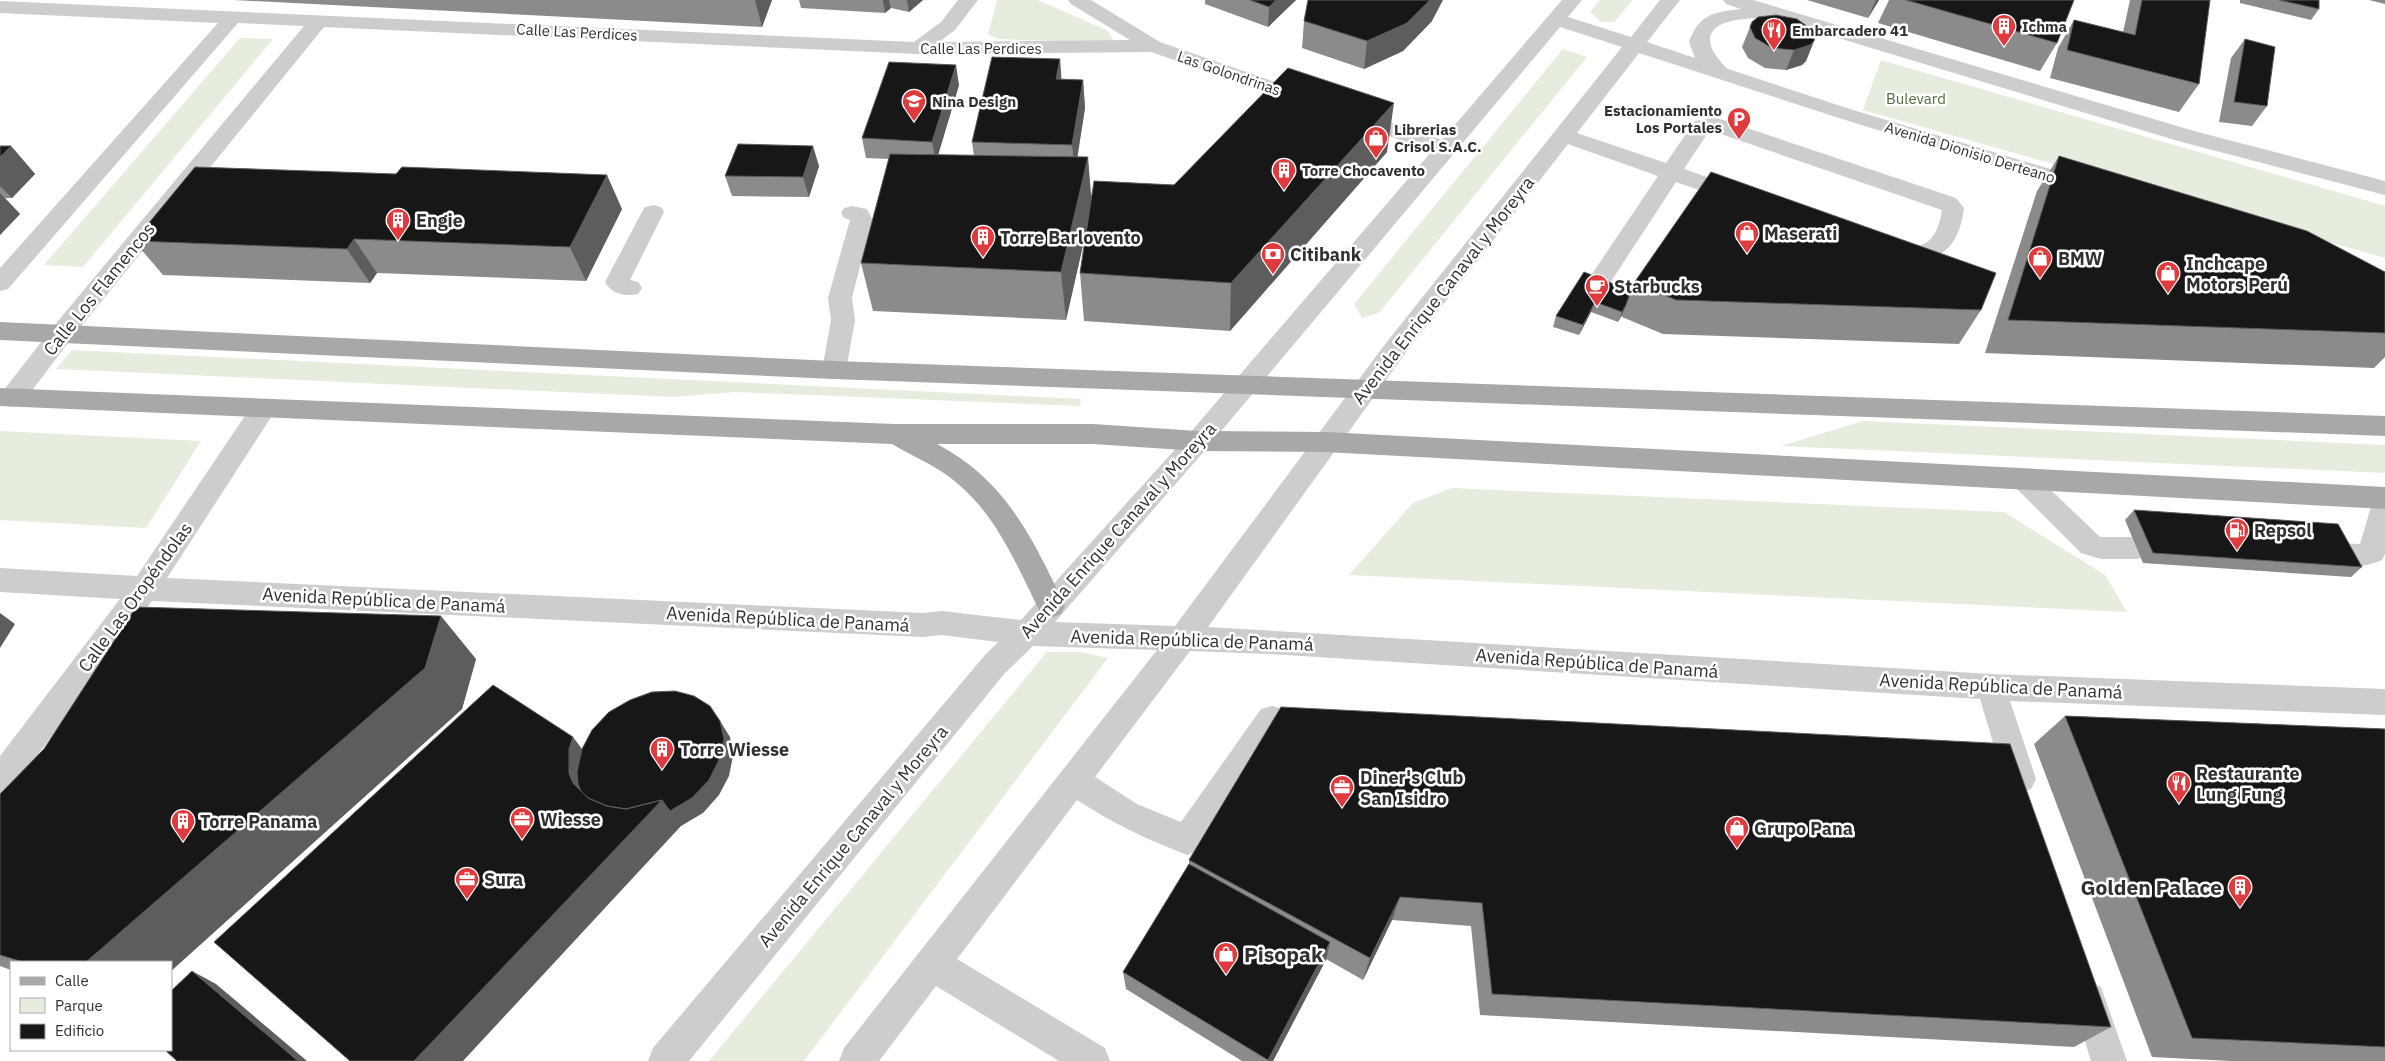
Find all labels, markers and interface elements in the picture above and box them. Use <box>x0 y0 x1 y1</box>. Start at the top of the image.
building icon: Ichma <box>1991 13 2017 47</box>
restaurant icon: Embarcadero 41 <box>1761 17 1787 51</box>
place label: Ichma <box>2022 17 2068 36</box>
street label: Calle Las Perdices <box>516 19 638 45</box>
place label: Embarcadero 41 <box>1792 21 1908 40</box>
street label: Calle Las Perdices <box>920 39 1042 58</box>
street label: Las Golondrinas <box>1175 46 1283 100</box>
school or university icon: Nina Design <box>901 88 927 122</box>
park label: Bulevard <box>1886 89 1946 108</box>
place label: Nina Design <box>932 92 1016 111</box>
place label: Estacionamiento Los Portales <box>1604 101 1722 137</box>
parking icon: Estacionamiento Los Portales <box>1726 106 1752 140</box>
street label: Avenida Dionisio Derteano <box>1883 117 2057 187</box>
place label: Librerias Crisol S.A.C. <box>1394 120 1482 156</box>
shop icon: Librerias Crisol S.A.C. <box>1363 125 1389 159</box>
building icon: Torre Chocavento <box>1271 157 1297 191</box>
place label: Torre Chocavento <box>1302 161 1425 180</box>
street label: Avenida Enrique Canaval y Moreyra <box>1347 171 1539 408</box>
building icon: Engie <box>385 207 411 241</box>
place label: Engie <box>416 209 463 232</box>
street label: Calle Los Flamencos <box>38 218 160 360</box>
shop icon: Maserati <box>1734 220 1760 254</box>
place label: Maserati <box>1764 222 1837 245</box>
building icon: Torre Barlovento <box>970 224 996 258</box>
place label: Torre Barlovento <box>1000 226 1141 249</box>
bank icon: Citibank <box>1260 241 1286 275</box>
place label: Citibank <box>1290 243 1362 266</box>
shop icon: BMW <box>2027 245 2053 279</box>
place label: BMW <box>2058 247 2102 270</box>
place label: Inchcape Motors Perú <box>2186 252 2288 296</box>
shop icon: Inchcape Motors Perú <box>2155 260 2181 294</box>
cafe icon: Starbucks <box>1584 273 1610 307</box>
place label: Starbucks <box>1614 275 1700 298</box>
street label: Avenida Enrique Canaval y Moreyra <box>1015 417 1221 643</box>
street label: Calle Las Oropéndolas <box>73 517 197 677</box>
fuel station icon: Repsol <box>2224 517 2250 551</box>
place label: Repsol <box>2254 519 2312 542</box>
street label: Avenida República de Panamá <box>262 582 507 618</box>
street label: Avenida República de Panamá <box>666 601 911 637</box>
street label: Avenida República de Panamá <box>1070 624 1314 656</box>
street label: Avenida República de Panamá <box>1475 643 1720 683</box>
street label: Avenida República de Panamá <box>1879 668 2124 704</box>
street label: Avenida Enrique Canaval y Moreyra <box>753 720 953 952</box>
building icon: Torre Wiesse <box>649 736 675 770</box>
place label: Torre Wiesse <box>680 738 789 761</box>
place label: Restaurante Lung Fung <box>2196 762 2300 806</box>
place label: Diner's Club San Isidro <box>1360 766 1463 810</box>
restaurant icon: Restaurante Lung Fung <box>2166 770 2192 804</box>
office icon: Diner's Club San Isidro <box>1329 774 1355 808</box>
office icon: Wiesse <box>509 806 535 840</box>
building icon: Torre Panama <box>170 808 196 842</box>
place label: Wiesse <box>540 808 601 831</box>
place label: Torre Panama <box>200 810 317 833</box>
shop icon: Grupo Pana <box>1724 815 1750 849</box>
place label: Grupo Pana <box>1754 817 1853 840</box>
office icon: Sura <box>454 866 480 900</box>
place label: Sura <box>484 868 523 891</box>
place label: Golden Palace <box>2080 873 2222 901</box>
building icon: Golden Palace <box>2227 874 2253 908</box>
place label: Pisopak <box>1244 940 1324 968</box>
shop icon: Pisopak <box>1213 941 1239 975</box>
legend <box>10 961 172 1051</box>
text: Calle <box>55 971 89 990</box>
text: Parque <box>55 996 103 1015</box>
text: Edificio <box>55 1021 104 1040</box>

